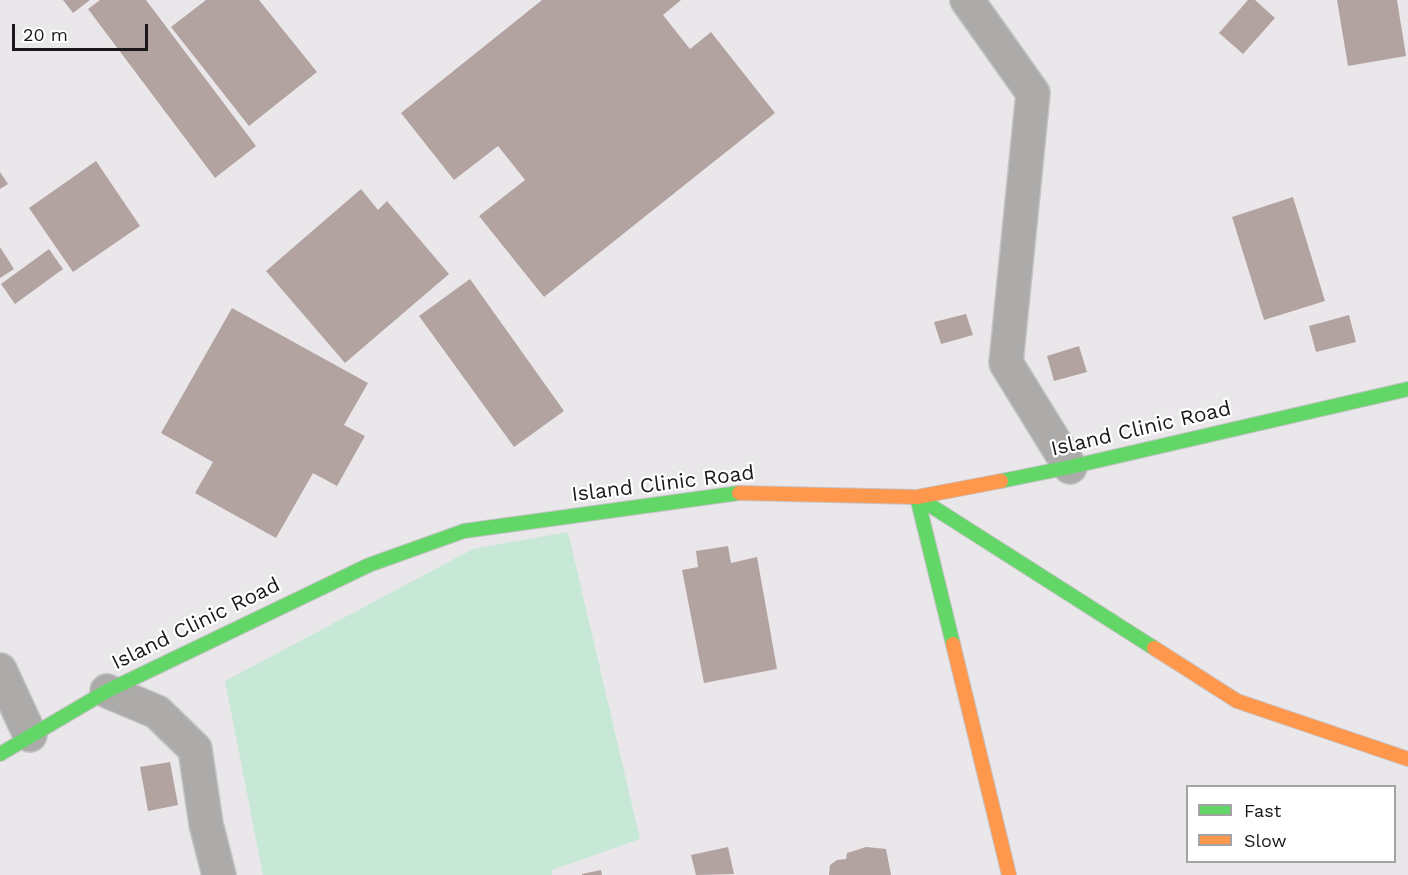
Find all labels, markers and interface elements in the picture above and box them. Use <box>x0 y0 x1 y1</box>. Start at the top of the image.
scale bar <box>15 12 152 50</box>
text: 20 m <box>23 24 68 45</box>
street label: Island Clinic Road <box>1049 396 1233 462</box>
street label: Island Clinic Road <box>570 460 756 508</box>
street label: Island Clinic Road <box>108 572 284 676</box>
legend <box>1186 785 1396 863</box>
text: Fast <box>1244 800 1281 821</box>
text: Slow <box>1244 830 1287 851</box>

